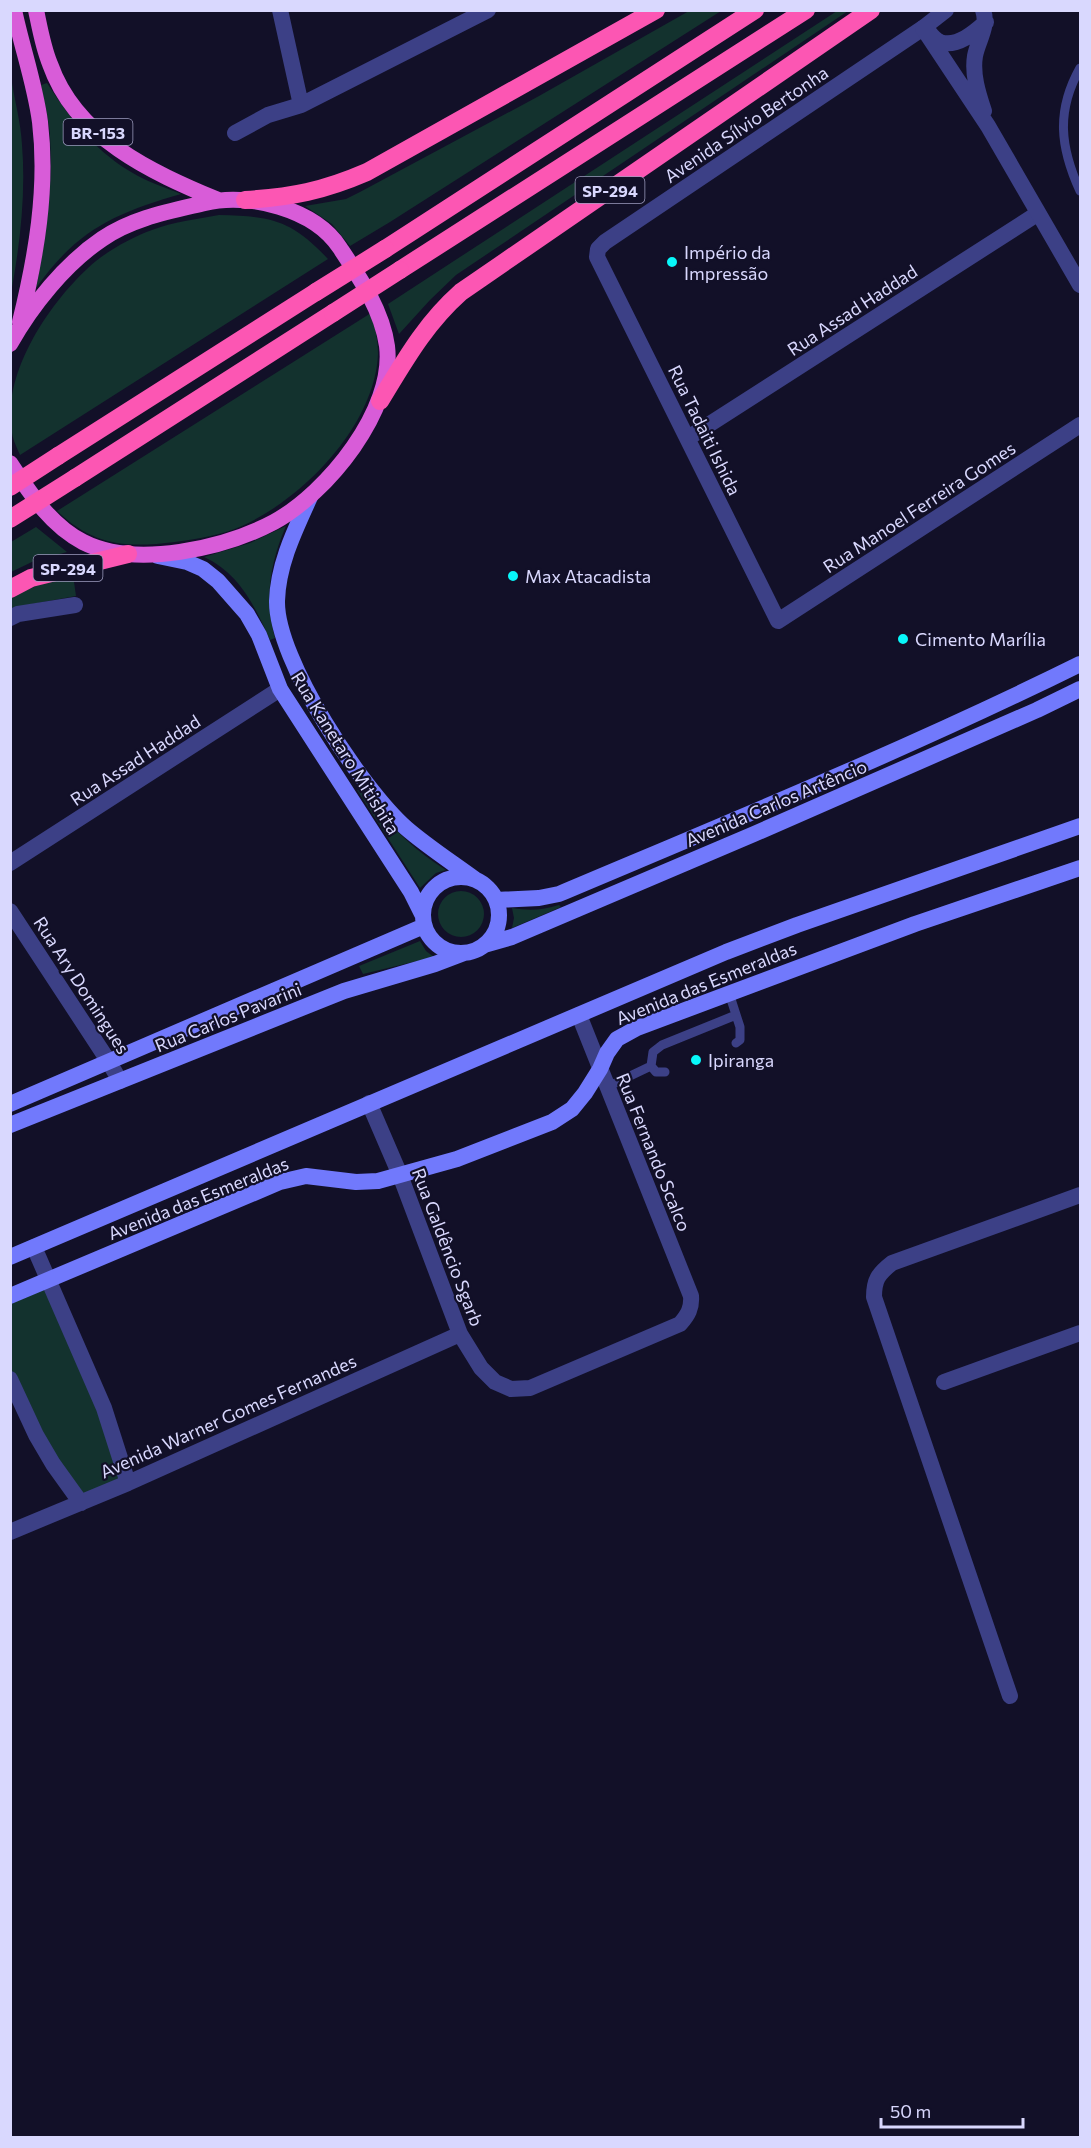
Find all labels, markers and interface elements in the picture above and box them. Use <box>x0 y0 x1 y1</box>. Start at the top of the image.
street label: Avenida Sílvio Bertonha <box>660 61 832 187</box>
road number: BR-153 <box>63 119 132 145</box>
road number: SP-294 <box>576 177 644 203</box>
place label: Império da Impressão <box>684 241 771 284</box>
marker: Império da Impressão <box>665 255 679 269</box>
street label: Rua Assad Haddad <box>783 260 921 360</box>
street label: Rua Tadaiti Ishida <box>664 361 746 499</box>
street label: Rua Manoel Ferreira Gomes <box>819 437 1019 577</box>
road number: SP-294 <box>34 555 103 581</box>
place label: Max Atacadista <box>525 565 651 587</box>
marker: Max Atacadista <box>506 569 520 583</box>
place label: Cimento Marília <box>915 628 1046 650</box>
marker: Cimento Marília <box>896 632 910 646</box>
street label: Rua Kanetaro Mitishita <box>287 668 405 838</box>
street label: Rua Assad Haddad <box>66 710 204 810</box>
street label: Avenida Carlos Artêncio <box>682 755 870 851</box>
street label: Rua Ary Domingues <box>29 912 135 1058</box>
street label: Avenida das Esmeraldas <box>612 937 800 1029</box>
street label: Rua Carlos Pavarini <box>151 978 305 1056</box>
place label: Ipiranga <box>708 1049 774 1071</box>
marker: Ipiranga <box>689 1053 703 1067</box>
street label: Rua Fernando Scalco <box>612 1069 696 1235</box>
street label: Avenida das Esmeraldas <box>104 1152 292 1244</box>
street label: Rua Galdêncio Sgarb <box>408 1165 488 1329</box>
street label: Avenida Warner Gomes Fernandes <box>96 1349 360 1483</box>
scale bar <box>881 2091 1024 2129</box>
text: 50 m <box>890 2100 931 2122</box>

